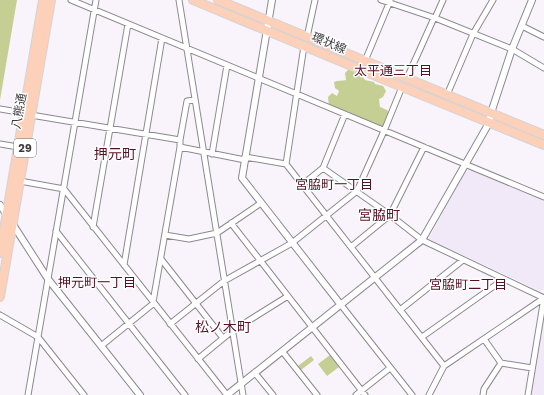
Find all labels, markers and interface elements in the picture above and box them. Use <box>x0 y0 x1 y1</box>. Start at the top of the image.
street label: 環状線 <box>310 30 348 56</box>
district label: 太平通三丁目 <box>354 63 432 78</box>
street label: 八熊通 <box>9 92 29 130</box>
road number: 29 <box>14 139 36 157</box>
district label: 押元町 <box>94 146 136 162</box>
district label: 宮脇町一丁目 <box>295 177 373 192</box>
district label: 宮脇町 <box>358 207 400 223</box>
district label: 押元町一丁目 <box>58 275 136 290</box>
district label: 宮脇町二丁目 <box>429 277 507 292</box>
district label: 松ノ木町 <box>195 319 251 335</box>

